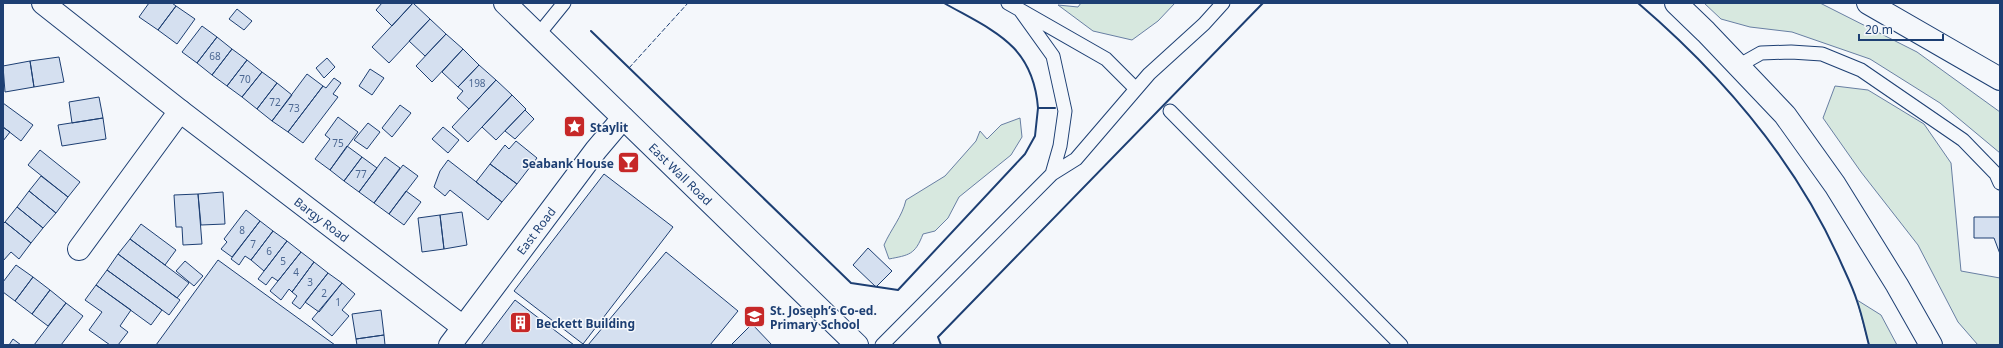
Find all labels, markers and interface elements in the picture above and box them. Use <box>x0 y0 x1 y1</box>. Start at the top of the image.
scale bar <box>1859 16 1943 42</box>
text: 20 m <box>1865 21 1893 38</box>
house number: 68 <box>209 49 221 63</box>
house number: 70 <box>239 72 251 86</box>
house number: 198 <box>468 76 486 90</box>
house number: 72 <box>269 95 281 109</box>
house number: 73 <box>288 101 300 115</box>
place icon: Staylit <box>562 114 588 140</box>
place label: Staylit <box>590 119 628 136</box>
house number: 75 <box>332 136 344 150</box>
street label: East Wall Road <box>645 139 716 209</box>
bar icon: Seabank House <box>616 150 642 176</box>
place label: Seabank House <box>522 155 614 172</box>
house number: 77 <box>355 167 367 181</box>
street label: Bargy Road <box>291 193 353 246</box>
street label: East Road <box>512 203 559 258</box>
house number: 8 <box>239 223 245 237</box>
house number: 7 <box>250 237 256 251</box>
house number: 6 <box>266 244 272 258</box>
house number: 5 <box>280 254 286 268</box>
house number: 4 <box>293 265 299 279</box>
house number: 3 <box>307 275 313 289</box>
house number: 2 <box>321 286 327 300</box>
house number: 1 <box>335 295 341 309</box>
place label: St. Joseph’s Co-ed. Primary School <box>770 302 877 333</box>
school or university icon: St. Joseph’s Co-ed. Primary School <box>741 304 767 330</box>
building icon: Beckett Building <box>508 310 534 336</box>
place label: Beckett Building <box>536 315 635 332</box>

